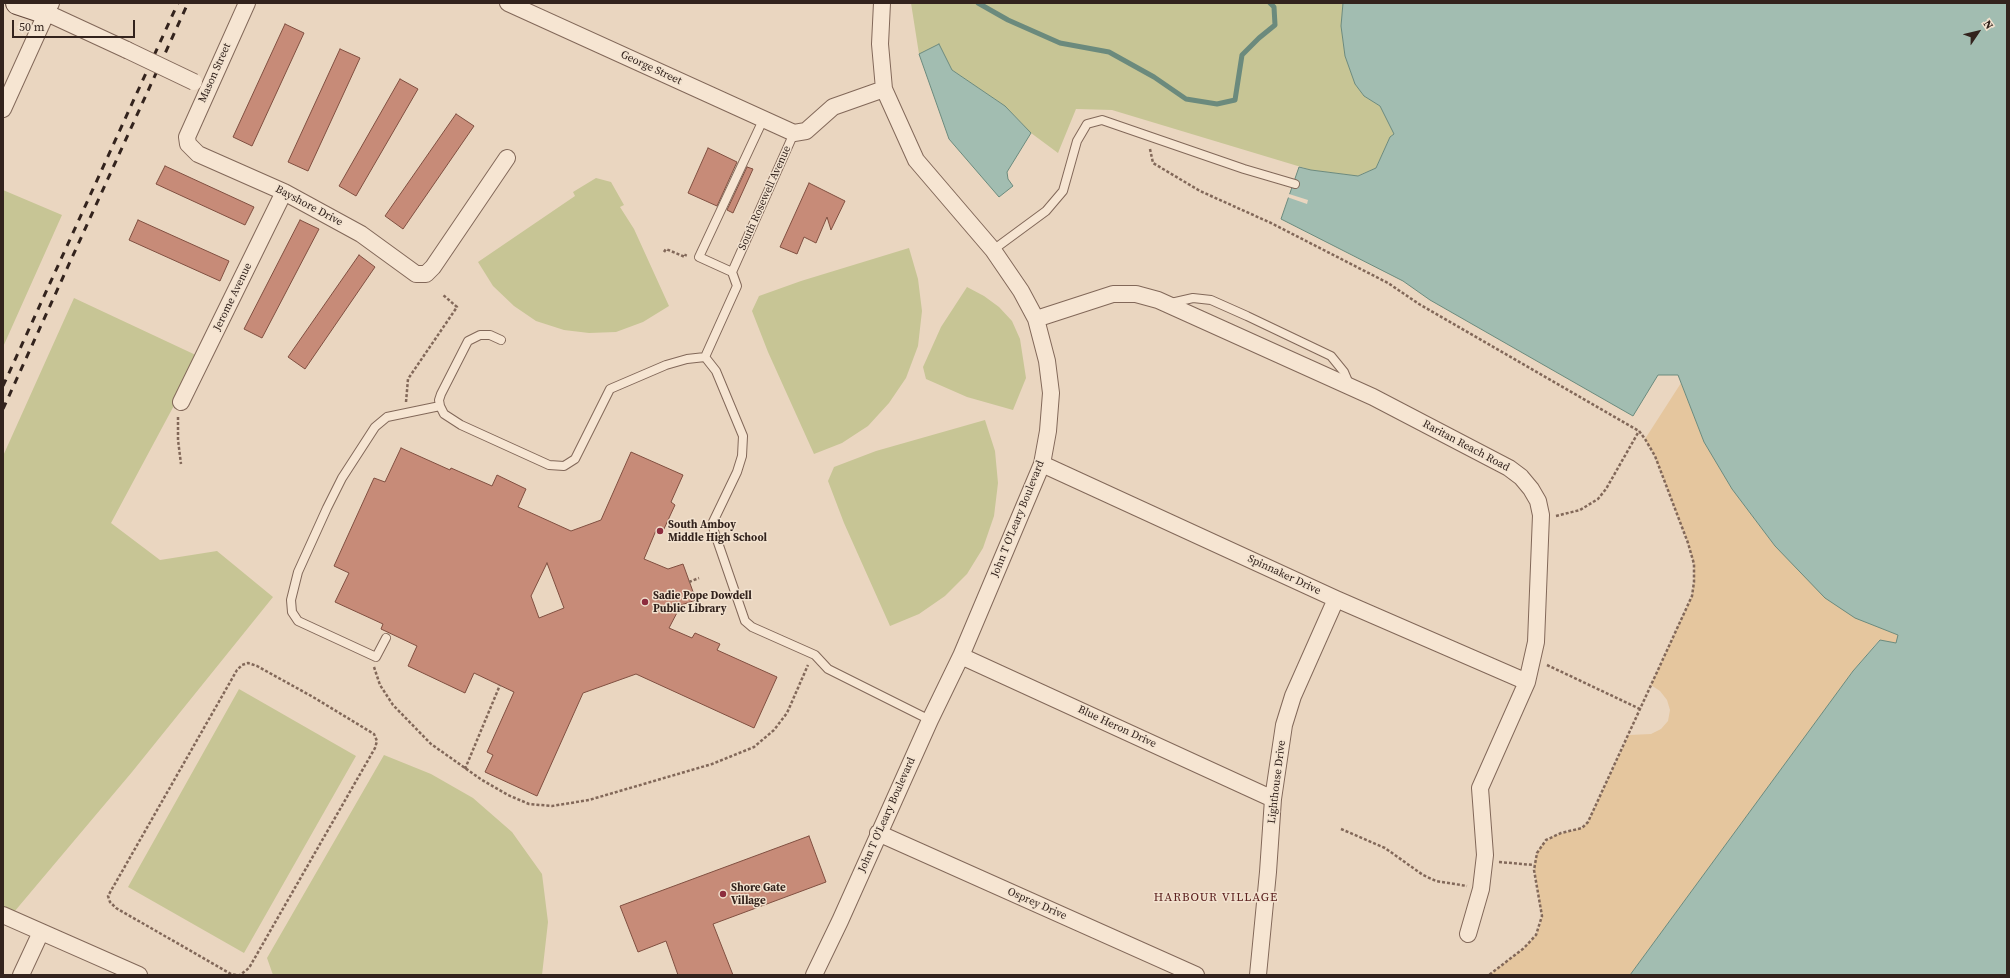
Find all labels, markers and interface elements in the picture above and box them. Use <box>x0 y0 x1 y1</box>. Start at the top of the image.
scale bar <box>14 12 137 38</box>
north arrow <box>1958 12 1998 52</box>
text: N <box>1980 17 1997 32</box>
text: 50 m <box>19 19 45 35</box>
street label: Mason Street <box>196 41 234 105</box>
street label: George Street <box>618 48 684 88</box>
street label: South Rosewell Avenue <box>736 144 794 252</box>
street label: Bayshore Drive <box>273 183 345 229</box>
street label: Jerome Avenue <box>211 261 255 333</box>
street label: Raritan Reach Road <box>1420 418 1512 474</box>
street label: John T O'Leary Boulevard <box>989 459 1047 579</box>
place label: South Amboy Middle High School <box>668 518 767 544</box>
marker: South Amboy Middle High School <box>655 526 665 536</box>
street label: Spinnaker Drive <box>1245 552 1323 598</box>
place label: Sadie Pope Dowdell Public Library <box>653 589 752 615</box>
marker: Sadie Pope Dowdell Public Library <box>640 597 650 607</box>
street label: Blue Heron Drive <box>1076 703 1158 751</box>
street label: Lighthouse Drive <box>1265 740 1289 824</box>
street label: John T O'Leary Boulevard <box>856 755 918 875</box>
place label: Shore Gate Village <box>731 881 786 907</box>
street label: Osprey Drive <box>1005 885 1069 923</box>
marker: Shore Gate Village <box>718 889 728 899</box>
district label: HARBOUR VILLAGE <box>1154 891 1278 905</box>

